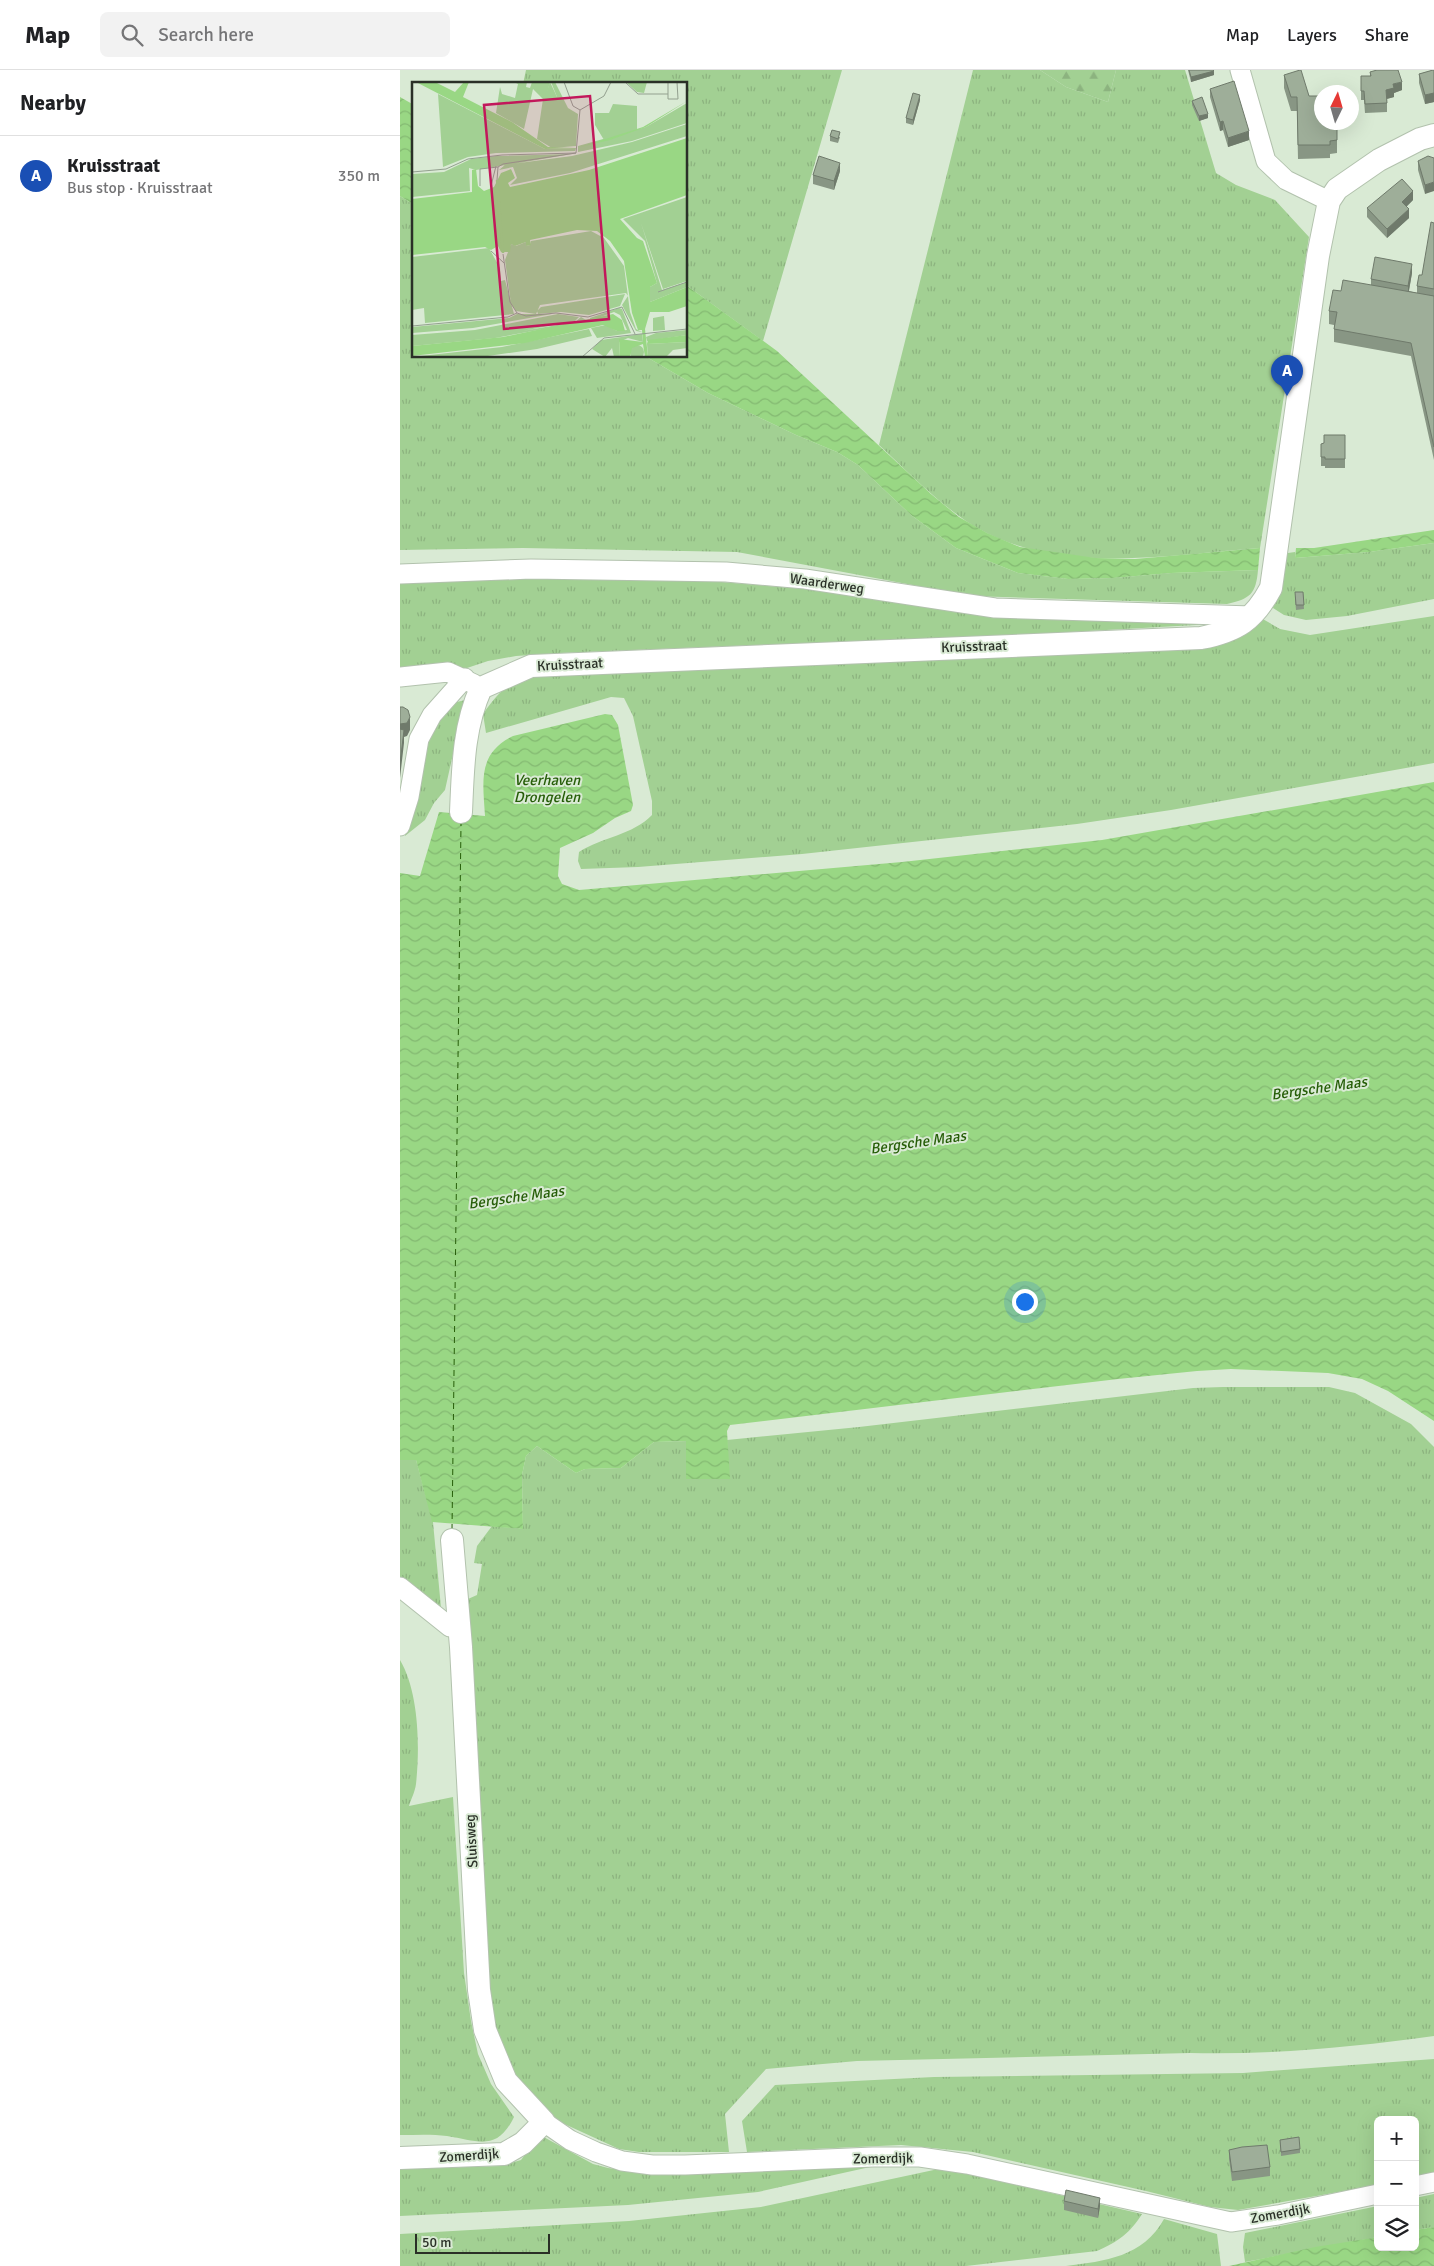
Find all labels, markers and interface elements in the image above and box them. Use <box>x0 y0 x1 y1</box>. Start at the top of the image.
search box <box>100 12 450 57</box>
text: Map <box>25 20 70 50</box>
icon: search <box>118 21 146 49</box>
text: Search here <box>158 23 254 47</box>
text: Map <box>1226 24 1259 46</box>
text: Layers <box>1287 24 1337 46</box>
text: Share <box>1365 24 1409 46</box>
inset map <box>412 82 688 358</box>
north arrow <box>1314 85 1359 130</box>
text: Nearby <box>20 90 86 116</box>
text: Kruisstraat <box>67 154 160 178</box>
text: A <box>31 166 41 186</box>
text: 350 m <box>338 166 380 186</box>
text: Bus stop · Kruisstraat <box>67 178 213 198</box>
pin: A <box>1271 355 1303 396</box>
street label: Waarderweg <box>789 570 865 597</box>
street label: Kruisstraat <box>941 637 1007 656</box>
street label: Kruisstraat <box>537 654 604 675</box>
water label: Veerhaven Drongelen <box>514 771 581 806</box>
water label: Bergsche Maas <box>1270 1072 1369 1104</box>
water label: Bergsche Maas <box>869 1126 968 1158</box>
water label: Bergsche Maas <box>467 1181 566 1213</box>
your location <box>1012 1289 1038 1315</box>
street label: Sluisweg <box>462 1814 481 1868</box>
map controls <box>1374 2116 1419 2251</box>
button: + <box>1374 2116 1419 2161</box>
street label: Zomerdijk <box>438 2145 500 2166</box>
street label: Zomerdijk <box>853 2149 913 2168</box>
button: − <box>1374 2161 1419 2206</box>
street label: Zomerdijk <box>1249 2200 1311 2227</box>
button: layers <box>1374 2206 1419 2251</box>
scale bar <box>415 2231 550 2254</box>
text: 50 m <box>422 2234 451 2251</box>

